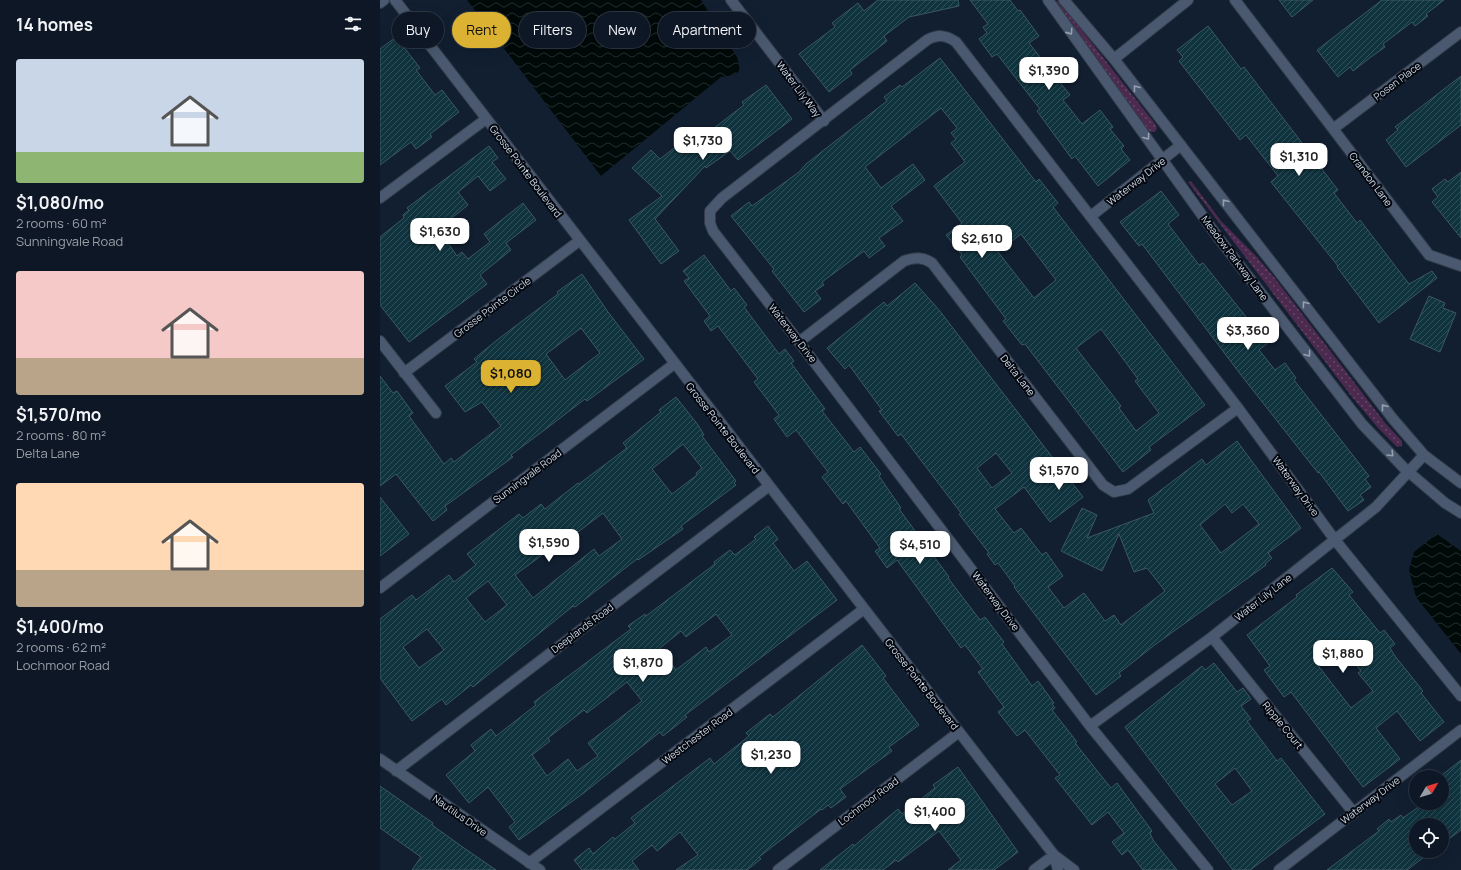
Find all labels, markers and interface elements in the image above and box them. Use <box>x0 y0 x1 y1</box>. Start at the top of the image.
chip: Buy <box>392 12 444 48</box>
chip: Rent <box>452 12 511 48</box>
chip: Filters <box>519 12 586 48</box>
chip: New <box>594 12 650 48</box>
chip: Apartment <box>658 12 756 48</box>
text: 14 homes <box>16 13 93 36</box>
icon: filters <box>342 13 364 35</box>
one-way arrow <box>1065 27 1072 34</box>
pin: $1,390 <box>1016 57 1082 91</box>
street label: Water Lily Way <box>773 58 825 120</box>
street label: Posen Place <box>1370 58 1424 103</box>
text: $1,390 <box>1028 61 1070 79</box>
icon: home <box>154 85 226 157</box>
one-way arrow <box>1134 86 1141 93</box>
street label: Grosse Pointe Boulevard <box>487 122 565 220</box>
pin: $1,730 <box>670 127 736 161</box>
text: $1,730 <box>683 131 723 149</box>
one-way arrow <box>1142 133 1149 140</box>
pin: $1,310 <box>1266 143 1332 177</box>
text: $1,310 <box>1279 147 1319 165</box>
street label: Crandon Lane <box>1346 149 1396 209</box>
street label: Waterway Drive <box>1104 154 1168 208</box>
text: $1,080/mo <box>16 191 104 214</box>
one-way arrow <box>1222 199 1229 206</box>
street label: Meadow Parkway Lane <box>1198 213 1272 304</box>
text: 2 rooms · 60 m² <box>16 214 107 232</box>
pin: $1,630 <box>407 218 473 252</box>
text: $1,630 <box>419 222 461 240</box>
pin: $2,610 <box>949 225 1015 259</box>
text: $2,610 <box>961 229 1003 247</box>
text: Sunningvale Road <box>16 232 123 250</box>
street label: Grosse Pointe Circle <box>451 273 534 341</box>
icon: home <box>154 297 226 369</box>
street label: Waterway Drive <box>766 301 820 365</box>
one-way arrow <box>1303 301 1310 308</box>
pin: $3,360 <box>1215 317 1281 351</box>
text: $3,360 <box>1226 321 1270 339</box>
one-way arrow <box>1303 349 1310 356</box>
street label: Delta Lane <box>997 351 1039 399</box>
pin: $1,080 <box>478 360 544 394</box>
text: $1,080 <box>490 364 532 382</box>
street label: Grosse Pointe Boulevard <box>683 379 763 477</box>
text: $1,570/mo <box>16 403 101 426</box>
one-way arrow <box>1382 404 1389 411</box>
text: 2 rooms · 80 m² <box>16 426 106 444</box>
text: Delta Lane <box>16 444 80 462</box>
street label: Sunningvale Road <box>490 446 564 506</box>
one-way arrow <box>1386 449 1393 457</box>
street label: Waterway Drive <box>1269 453 1323 519</box>
pin: $1,570 <box>1026 457 1092 491</box>
text: $1,570 <box>1039 461 1079 479</box>
icon: home <box>154 509 226 581</box>
pin: $1,590 <box>516 529 582 563</box>
pin: $4,510 <box>887 531 953 565</box>
text: $1,590 <box>528 533 570 551</box>
text: $4,510 <box>899 535 941 553</box>
street label: Waterway Drive <box>969 568 1023 634</box>
street label: Water Lily Lane <box>1231 570 1295 624</box>
street label: Deeplands Road <box>548 600 616 656</box>
text: $1,400/mo <box>16 615 104 638</box>
street label: Grosse Pointe Boulevard <box>882 635 962 733</box>
text: 2 rooms · 62 m² <box>16 638 106 656</box>
pin: $1,880 <box>1310 640 1376 674</box>
text: $1,880 <box>1322 644 1364 662</box>
pin: $1,870 <box>610 649 676 683</box>
text: $1,870 <box>623 653 663 671</box>
text: Lochmoor Road <box>16 656 110 674</box>
street label: Ripple Court <box>1260 698 1306 752</box>
street label: Westchester Road <box>659 705 735 767</box>
pin: $1,230 <box>738 741 804 775</box>
text: $1,230 <box>750 745 792 763</box>
north arrow <box>1409 770 1449 810</box>
map controls <box>1409 770 1449 858</box>
street label: Waterway Drive <box>1337 773 1403 827</box>
street label: Lochmoor Road <box>835 774 901 828</box>
street label: Nautilus Drive <box>430 791 490 839</box>
pin: $1,400 <box>902 798 968 832</box>
text: $1,400 <box>914 802 956 820</box>
button: locate <box>1409 818 1449 858</box>

